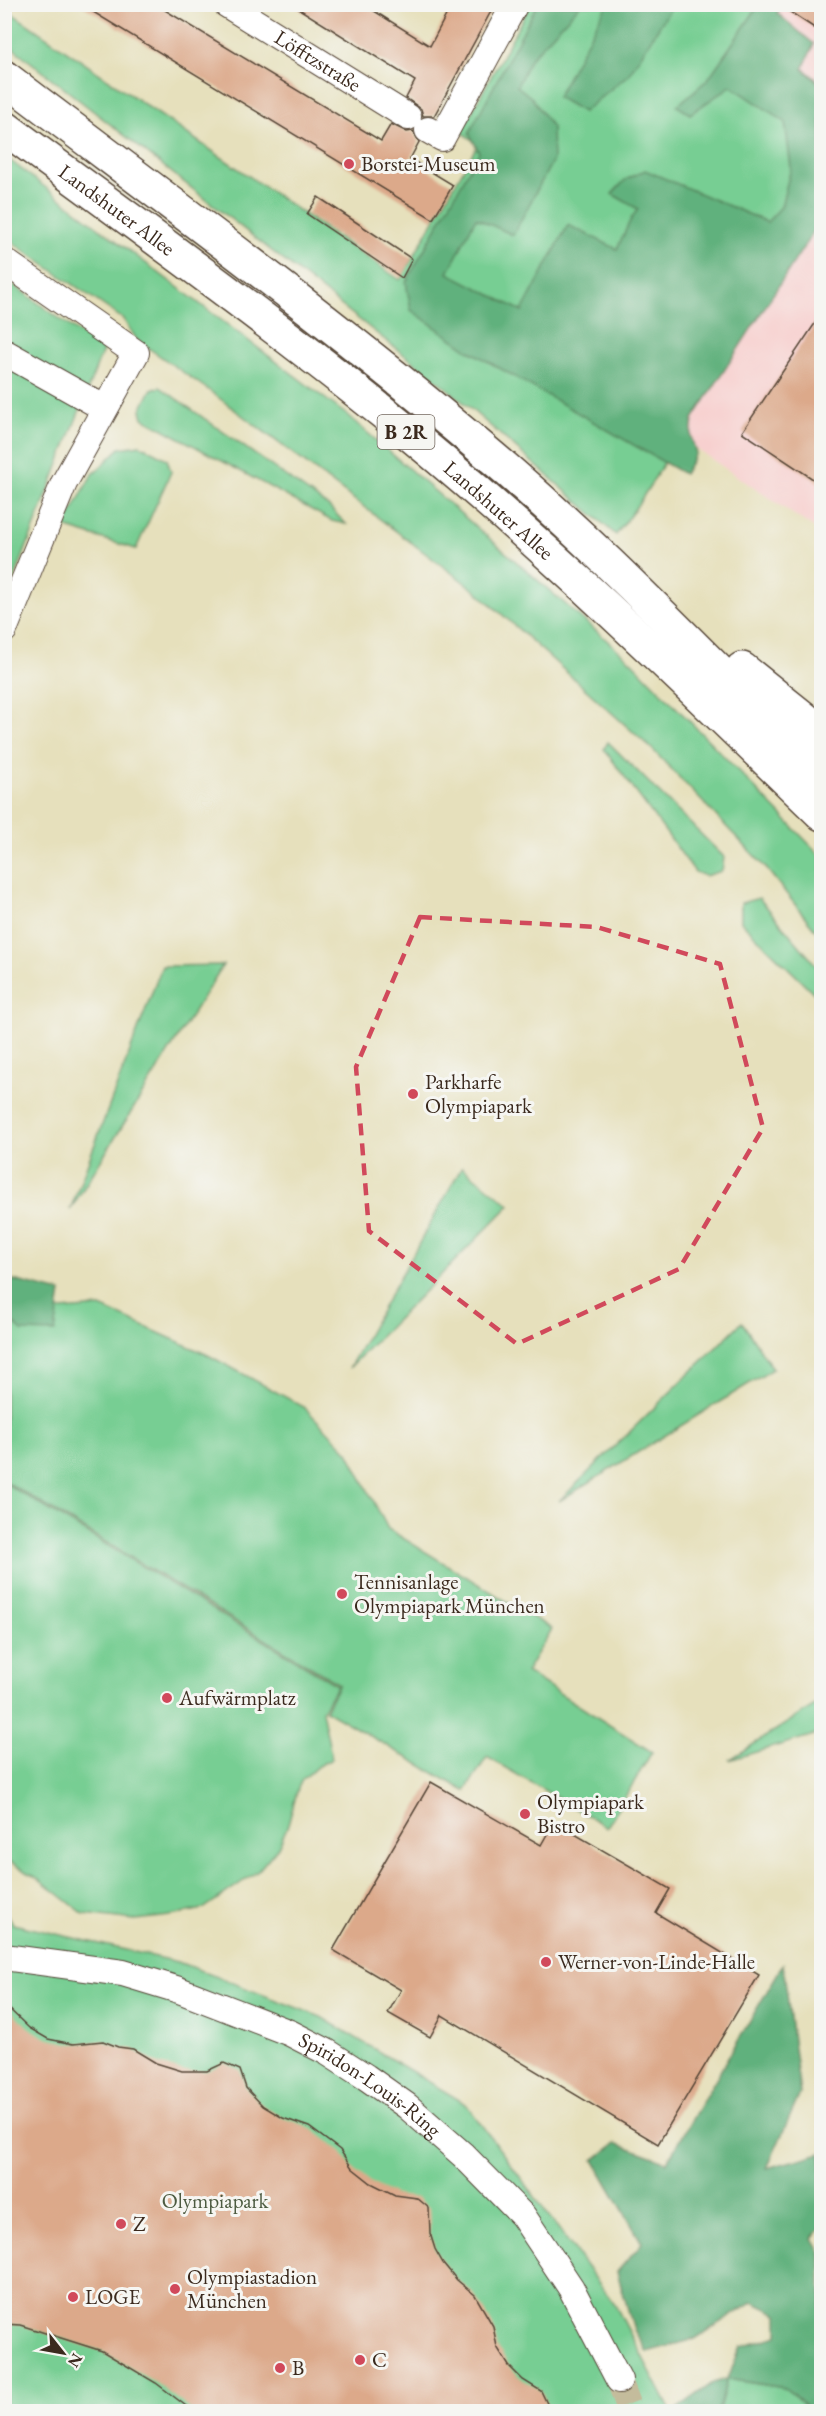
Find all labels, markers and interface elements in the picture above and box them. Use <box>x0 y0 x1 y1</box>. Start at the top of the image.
street label: Löfftzstraße <box>270 24 366 98</box>
place label: Borstei-Museum <box>361 150 496 177</box>
marker: Borstei-Museum <box>342 157 356 171</box>
street label: Landshuter Allee <box>54 158 181 261</box>
road number: B 2R <box>378 415 434 449</box>
street label: Landshuter Allee <box>438 454 560 566</box>
place label: Parkharfe Olympiapark <box>425 1068 533 1119</box>
marker: Parkharfe Olympiapark <box>406 1087 420 1101</box>
place label: Tennisanlage Olympiapark München <box>354 1568 545 1619</box>
marker: Tennisanlage Olympiapark München <box>335 1587 349 1601</box>
place label: Aufwärmplatz <box>178 1684 296 1711</box>
marker: Aufwärmplatz <box>160 1691 174 1705</box>
place label: Olympiapark Bistro <box>537 1788 645 1839</box>
marker: Olympiapark Bistro <box>518 1807 532 1821</box>
place label: Werner-von-Linde-Halle <box>558 1948 755 1975</box>
marker: Werner-von-Linde-Halle <box>539 1955 553 1969</box>
street label: Spiridon-Louis-Ring <box>294 2026 448 2143</box>
park label: Olympiapark <box>162 2187 270 2214</box>
place label: Z <box>133 2210 146 2237</box>
marker: Z <box>114 2217 128 2231</box>
place label: Olympiastadion München <box>187 2263 317 2314</box>
marker: Olympiastadion München <box>168 2282 182 2296</box>
place label: LOGE <box>85 2283 141 2310</box>
marker: LOGE <box>66 2290 80 2304</box>
north arrow <box>33 2323 93 2383</box>
place label: C <box>372 2346 387 2373</box>
text: N <box>63 2350 88 2371</box>
marker: C <box>353 2353 367 2367</box>
place label: B <box>292 2354 304 2381</box>
marker: B <box>273 2361 287 2375</box>

